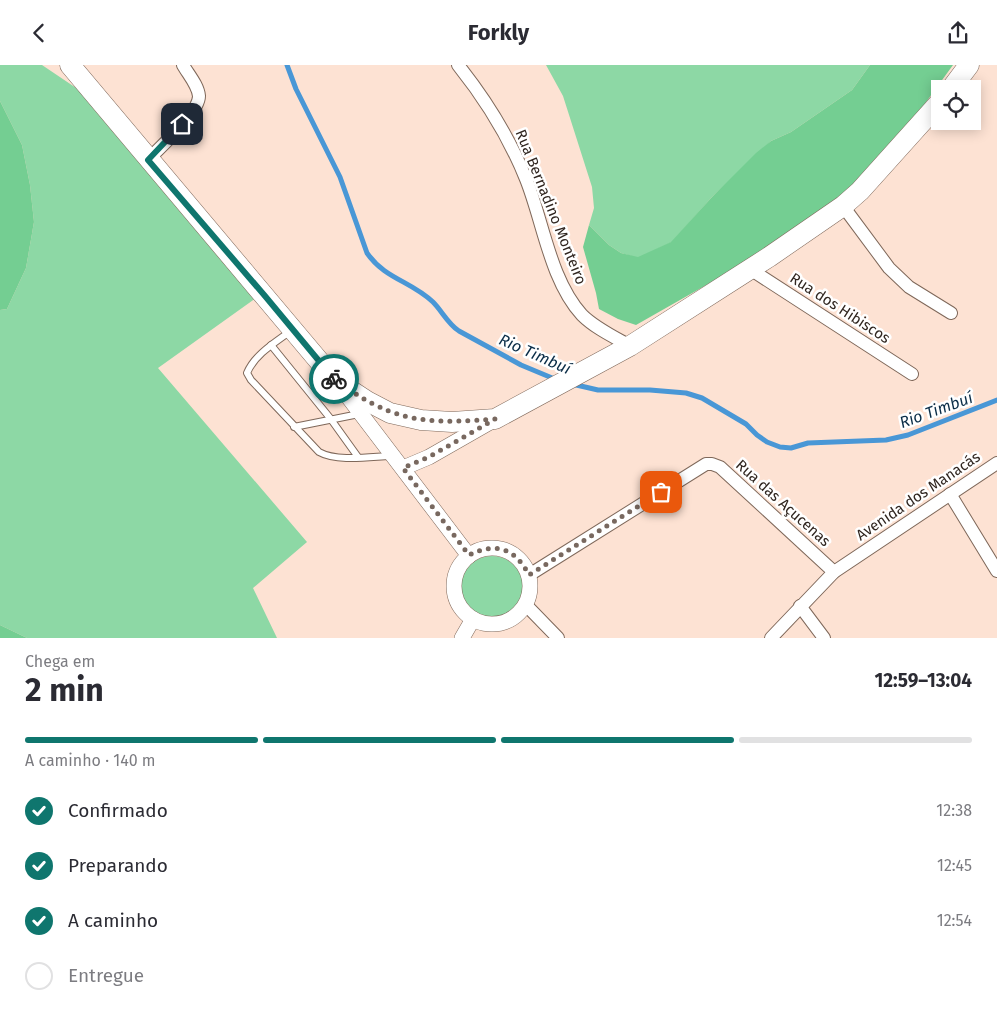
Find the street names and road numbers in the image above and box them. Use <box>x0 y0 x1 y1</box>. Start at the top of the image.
street label: Rua Bernadino Monteiro <box>512 127 590 287</box>
street label: Rua dos Hibiscos <box>787 269 893 347</box>
street label: Avenida dos Manacás <box>853 448 983 544</box>
street label: Rua das Açucenas <box>732 456 834 550</box>

